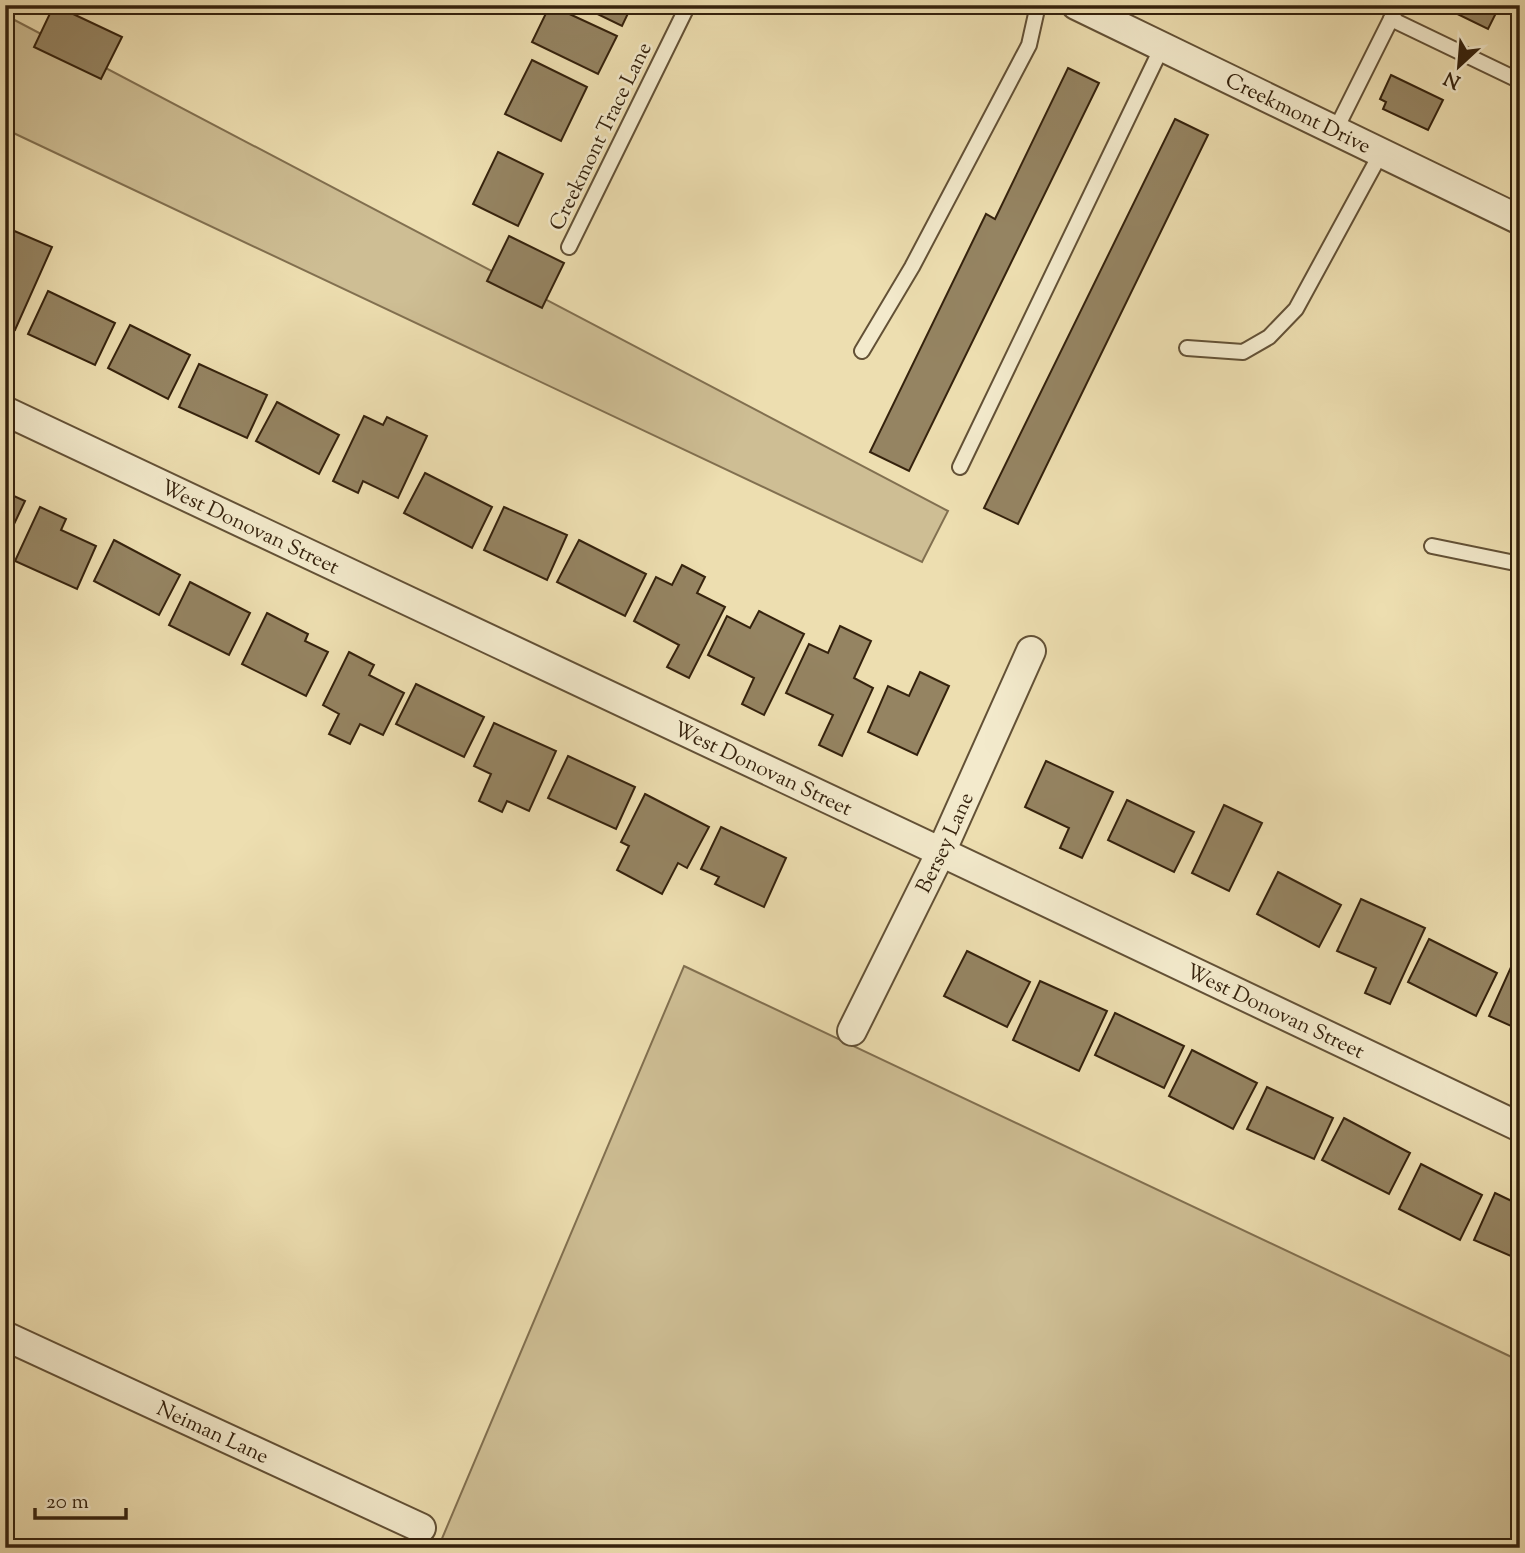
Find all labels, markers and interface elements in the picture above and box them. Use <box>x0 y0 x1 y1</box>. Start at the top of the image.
north arrow <box>1424 32 1494 102</box>
street label: Creekmont Trace Lane <box>543 38 660 236</box>
text: N <box>1440 64 1465 94</box>
street label: Creekmont Drive <box>1220 66 1375 162</box>
street label: West Donovan Street <box>155 473 343 583</box>
street label: West Donovan Street <box>668 715 856 825</box>
street label: Bersey Lane <box>910 788 983 899</box>
street label: West Donovan Street <box>1181 957 1369 1068</box>
street label: Neiman Lane <box>151 1395 273 1473</box>
scale bar <box>35 1476 126 1520</box>
text: 20 m <box>46 1488 89 1518</box>

